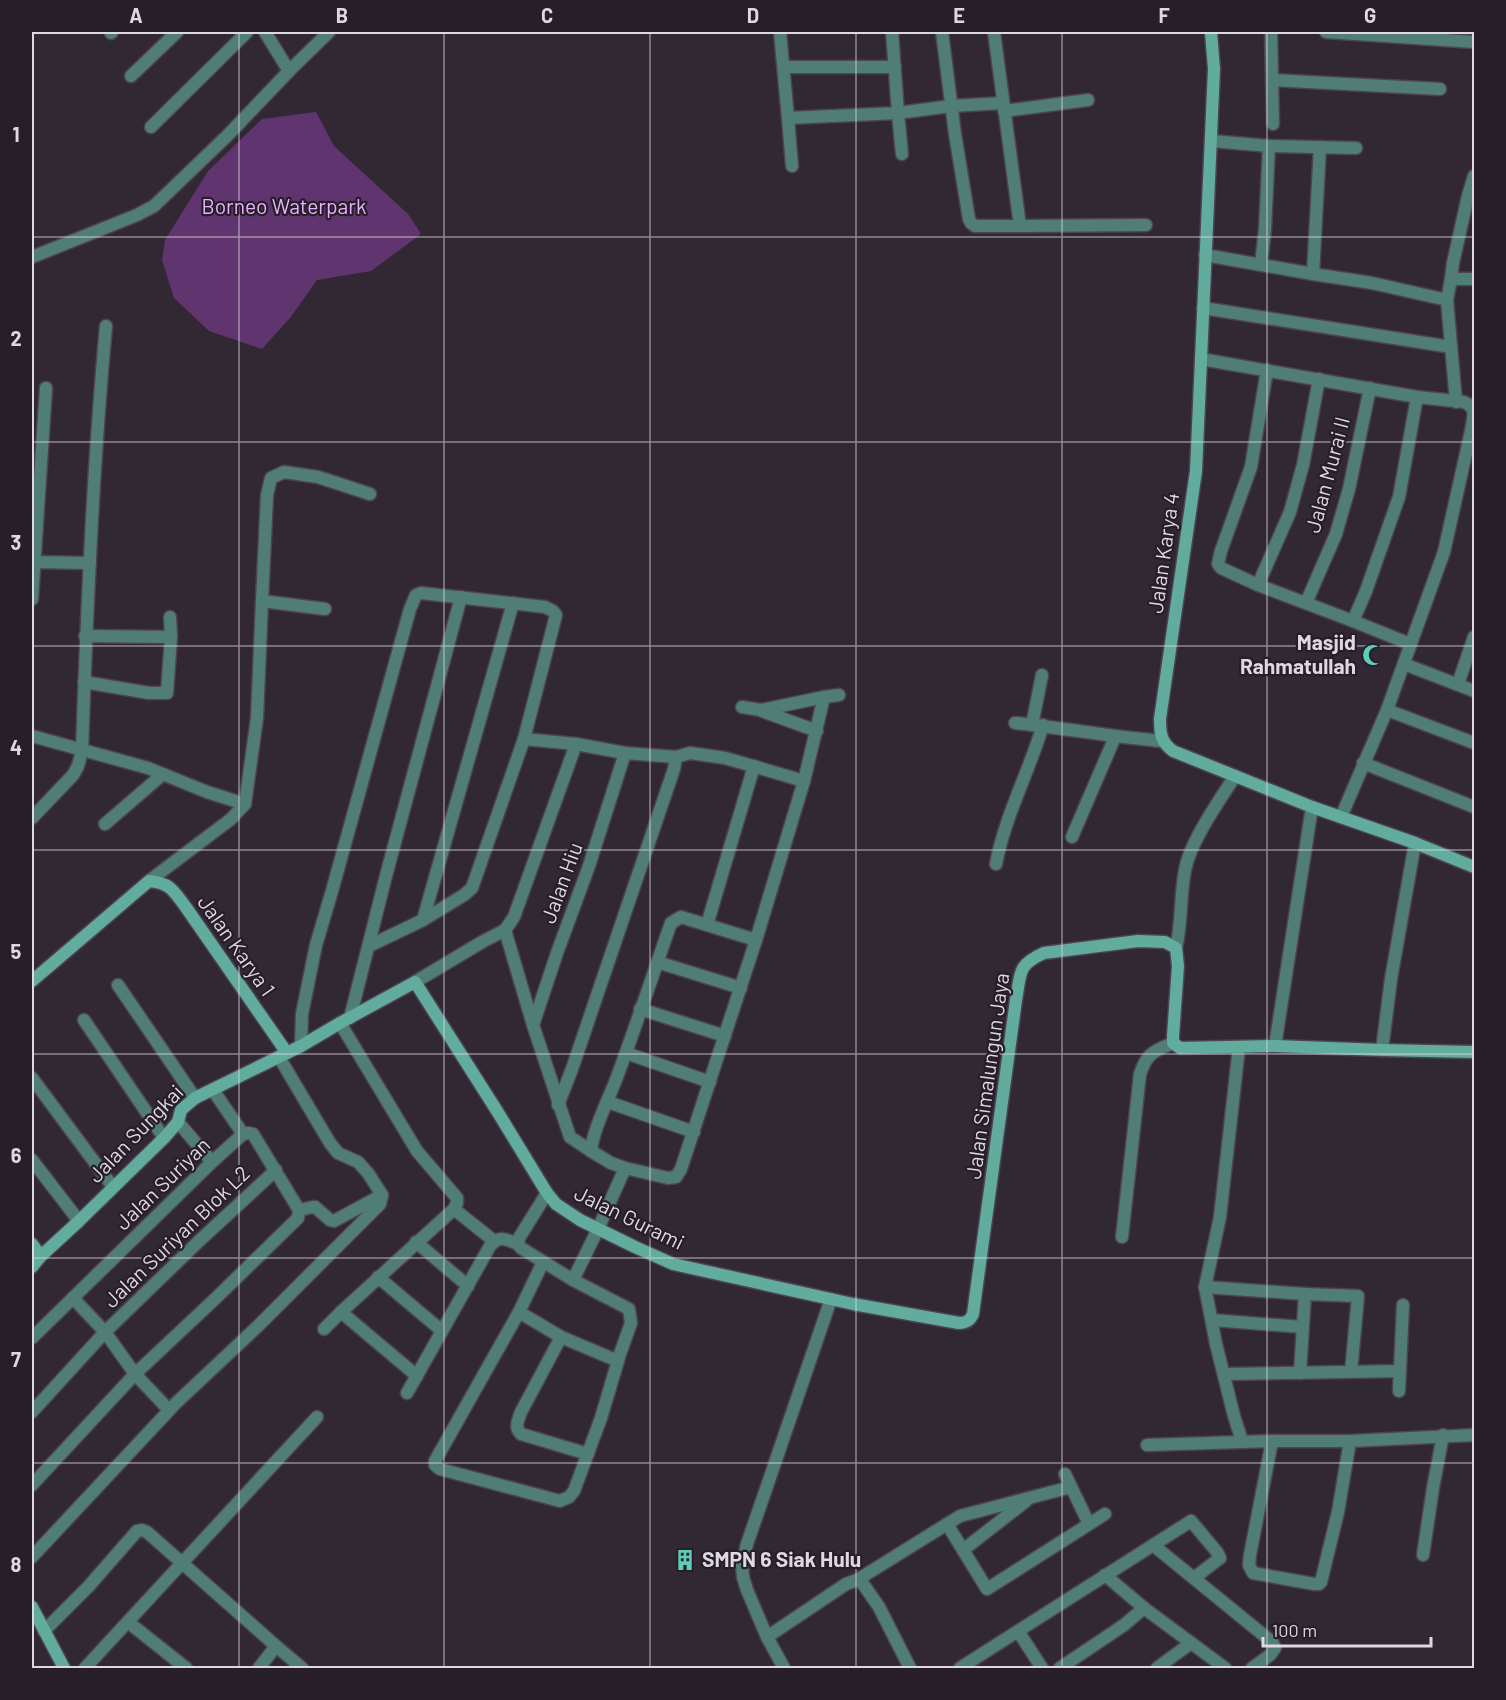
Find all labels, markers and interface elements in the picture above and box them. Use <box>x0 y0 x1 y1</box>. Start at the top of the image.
text: A <box>129 3 143 27</box>
text: B <box>336 3 348 27</box>
text: C <box>541 3 553 27</box>
text: D <box>747 3 759 27</box>
text: E <box>953 3 965 27</box>
text: F <box>1158 3 1170 27</box>
text: G <box>1364 3 1376 27</box>
text: 1 <box>12 122 20 146</box>
park label: Borneo Waterpark <box>202 193 367 218</box>
text: 2 <box>10 326 22 350</box>
street label: Jalan Murai II <box>1299 414 1354 535</box>
street label: Jalan Karya 4 <box>1142 491 1183 615</box>
text: 3 <box>11 530 21 554</box>
place label: Masjid Rahmatullah <box>1240 629 1356 678</box>
mosque icon: Masjid Rahmatullah <box>1361 643 1385 667</box>
text: 4 <box>10 735 22 759</box>
street label: Jalan Hiu <box>534 839 587 926</box>
street label: Jalan Karya 1 <box>193 890 281 1000</box>
text: 5 <box>11 939 22 963</box>
street label: Jalan Simalungun Jaya <box>960 971 1013 1181</box>
street label: Jalan Sungkai <box>82 1079 188 1187</box>
street label: Jalan Suriyan <box>109 1132 215 1234</box>
text: 6 <box>11 1143 22 1167</box>
street label: Jalan Suriyan Blok L2 <box>98 1160 254 1312</box>
street label: Jalan Gurami <box>571 1179 689 1254</box>
text: 7 <box>11 1347 21 1371</box>
place label: SMPN 6 Siak Hulu <box>702 1546 861 1571</box>
building icon: SMPN 6 Siak Hulu <box>673 1548 697 1572</box>
text: 8 <box>11 1552 22 1576</box>
scale bar <box>1263 1610 1431 1648</box>
text: 100 m <box>1272 1619 1317 1641</box>

